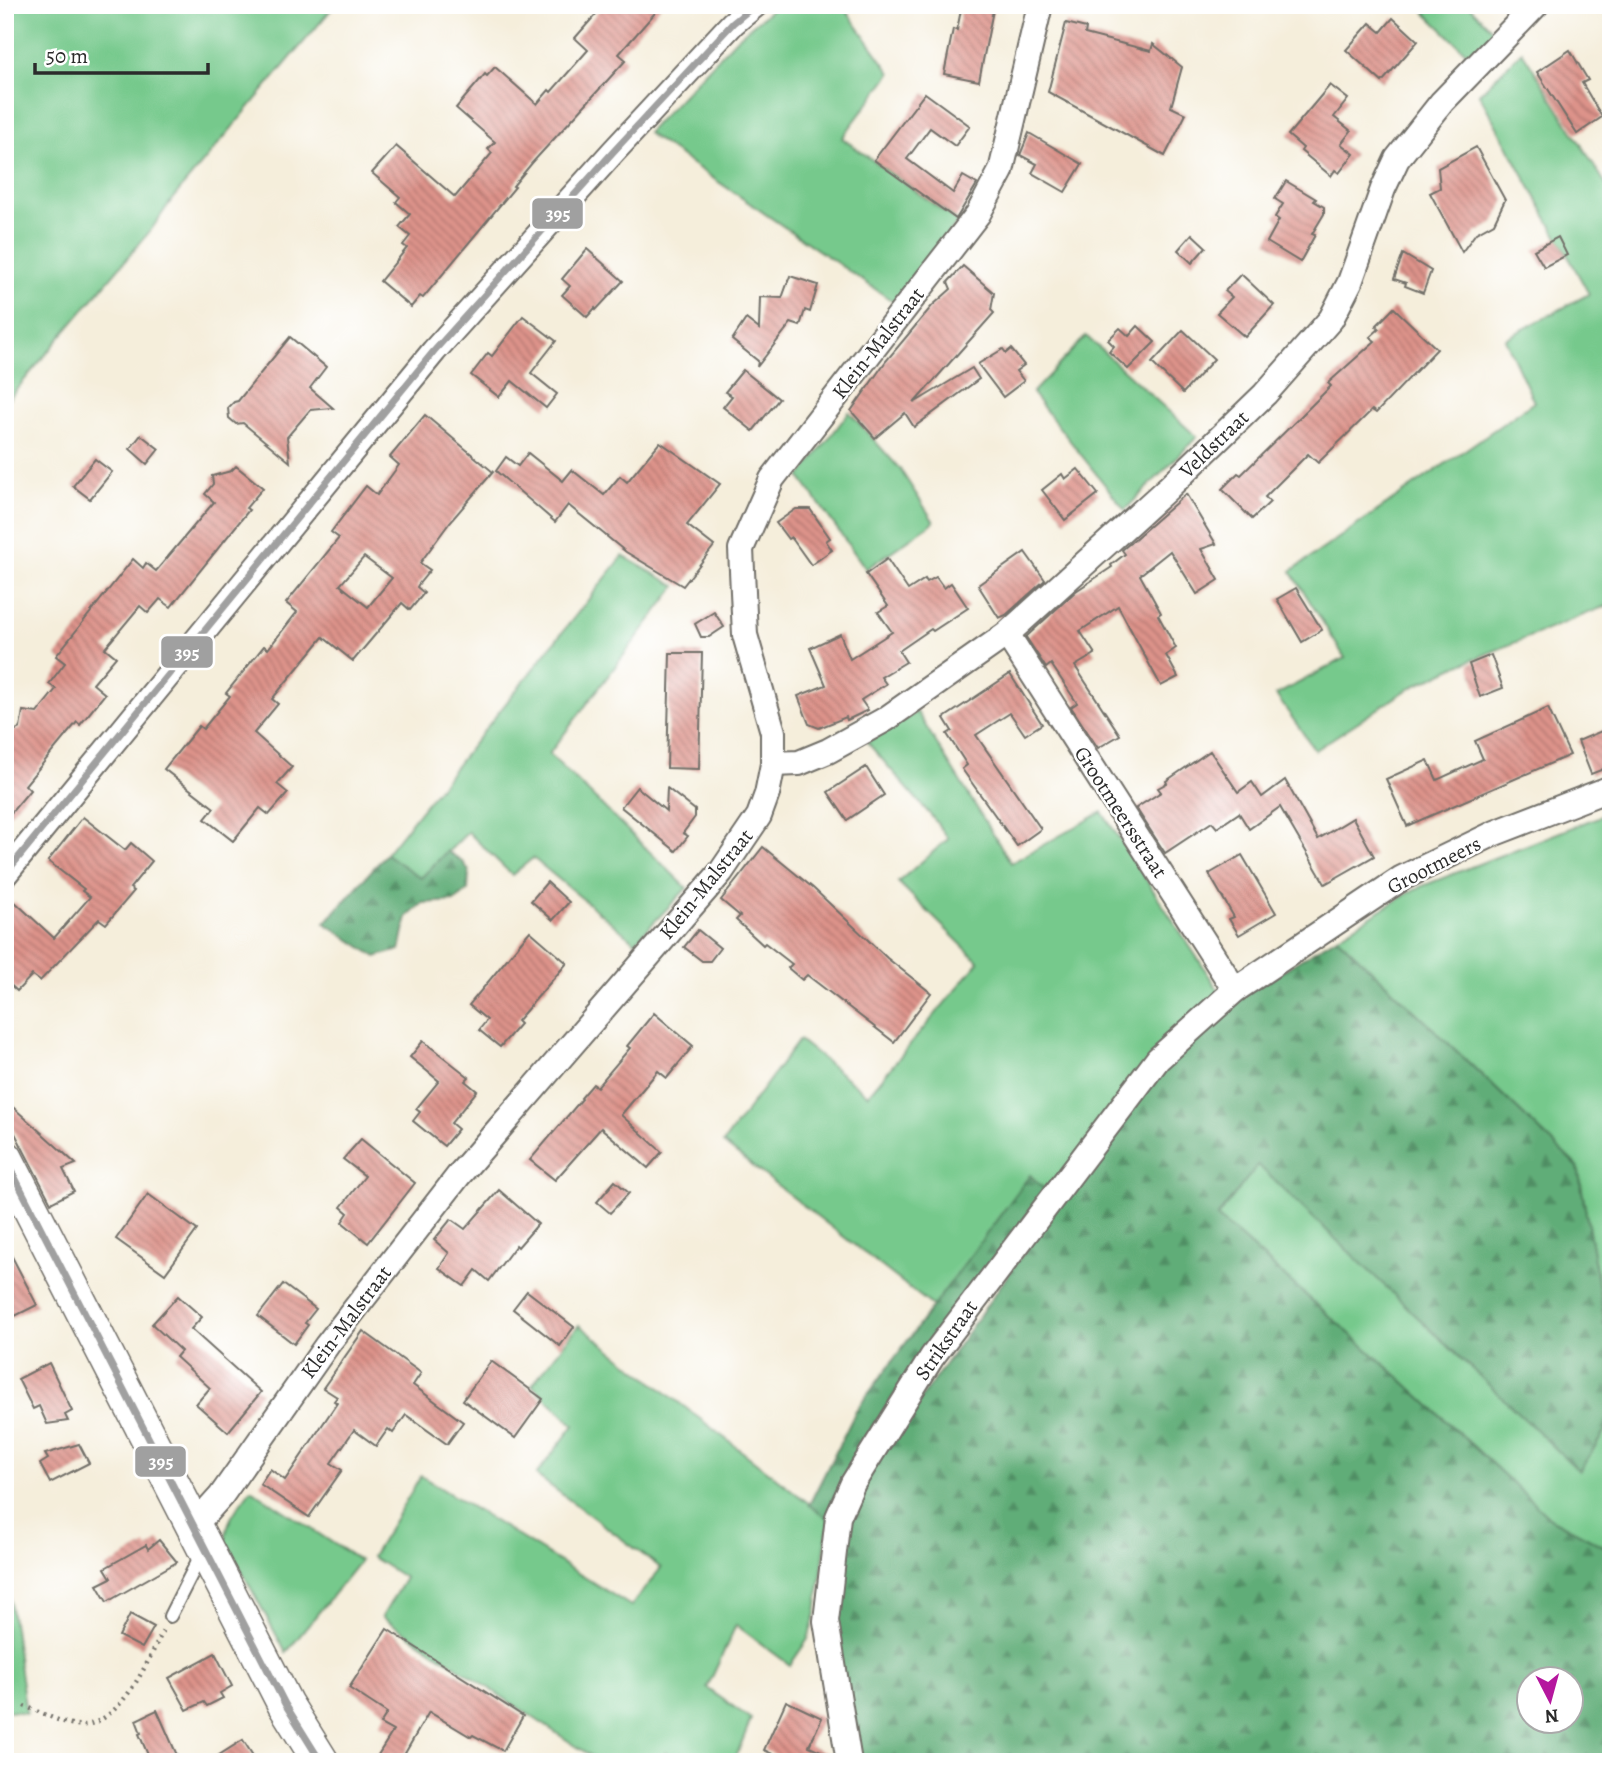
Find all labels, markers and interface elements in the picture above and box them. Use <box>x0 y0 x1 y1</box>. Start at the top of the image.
scale bar <box>35 32 208 76</box>
text: 50 m <box>46 42 88 70</box>
line badge: 395 <box>531 197 584 230</box>
text: 395 <box>545 201 571 227</box>
street label: Klein-Malstraat <box>826 281 931 405</box>
street label: Veldstraat <box>1172 404 1255 485</box>
line badge: 395 <box>160 635 214 669</box>
text: 395 <box>174 640 200 666</box>
street label: Grootmeersstraat <box>1068 741 1174 883</box>
street label: Klein-Malstraat <box>653 823 759 945</box>
street label: Grootmeers <box>1382 829 1486 901</box>
street label: Klein-Malstraat <box>294 1260 398 1384</box>
street label: Strikstraat <box>908 1294 984 1386</box>
line badge: 395 <box>134 1445 187 1478</box>
text: 395 <box>148 1449 174 1475</box>
north arrow <box>1514 1666 1584 1736</box>
text: N <box>1543 1702 1560 1730</box>

